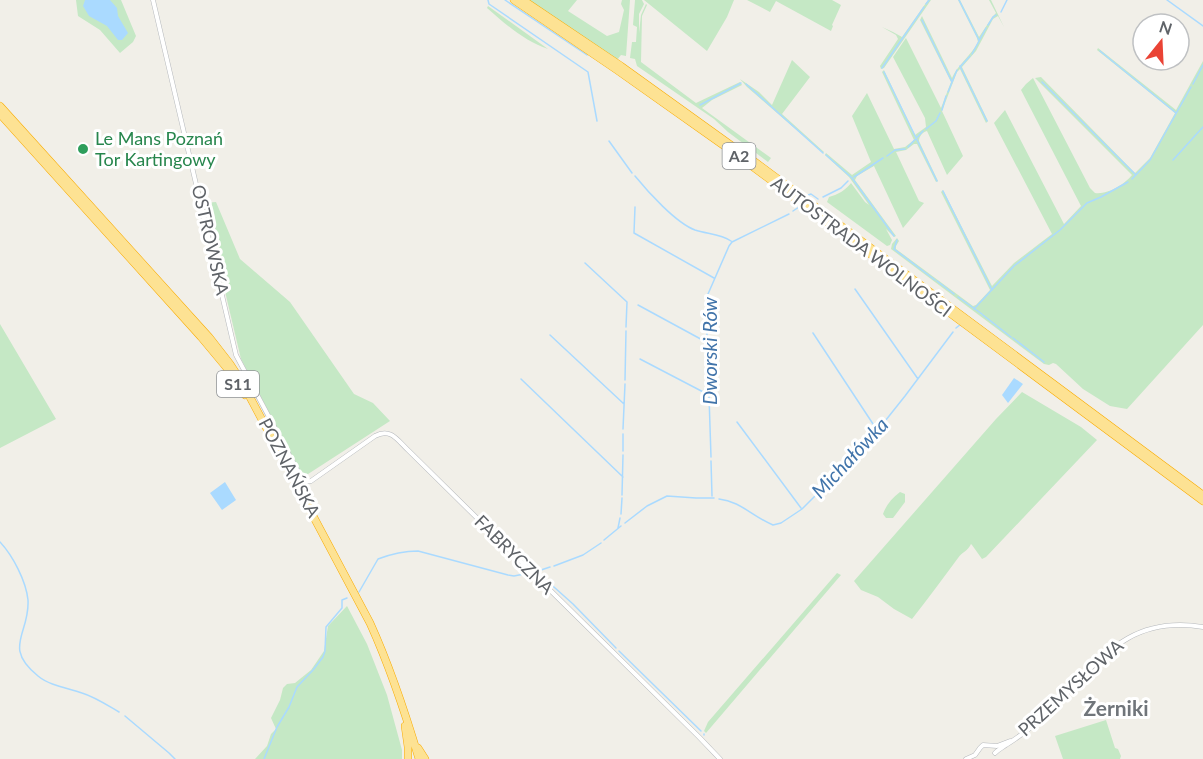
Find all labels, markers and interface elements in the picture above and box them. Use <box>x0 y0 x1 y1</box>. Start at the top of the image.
north arrow <box>1131 12 1191 72</box>
text: N <box>1157 16 1175 38</box>
place label: Le Mans Poznań Tor Kartingowy <box>95 127 223 170</box>
marker: Le Mans Poznań Tor Kartingowy <box>76 142 90 156</box>
road number: A2 <box>722 143 756 169</box>
street label: AUTOSTRADA WOLNOŚCI <box>767 171 956 321</box>
street label: OSTROWSKA <box>188 182 235 298</box>
water label: Dworski Rów <box>697 296 721 405</box>
road number: S11 <box>217 371 259 397</box>
water label: Michałówka <box>806 412 893 503</box>
street label: POZNAŃSKA <box>255 414 326 522</box>
street label: FABRYCZNA <box>470 510 560 599</box>
street label: PRZEMYSŁOWA <box>1013 634 1128 740</box>
district label: Żerniki <box>1083 695 1149 720</box>

